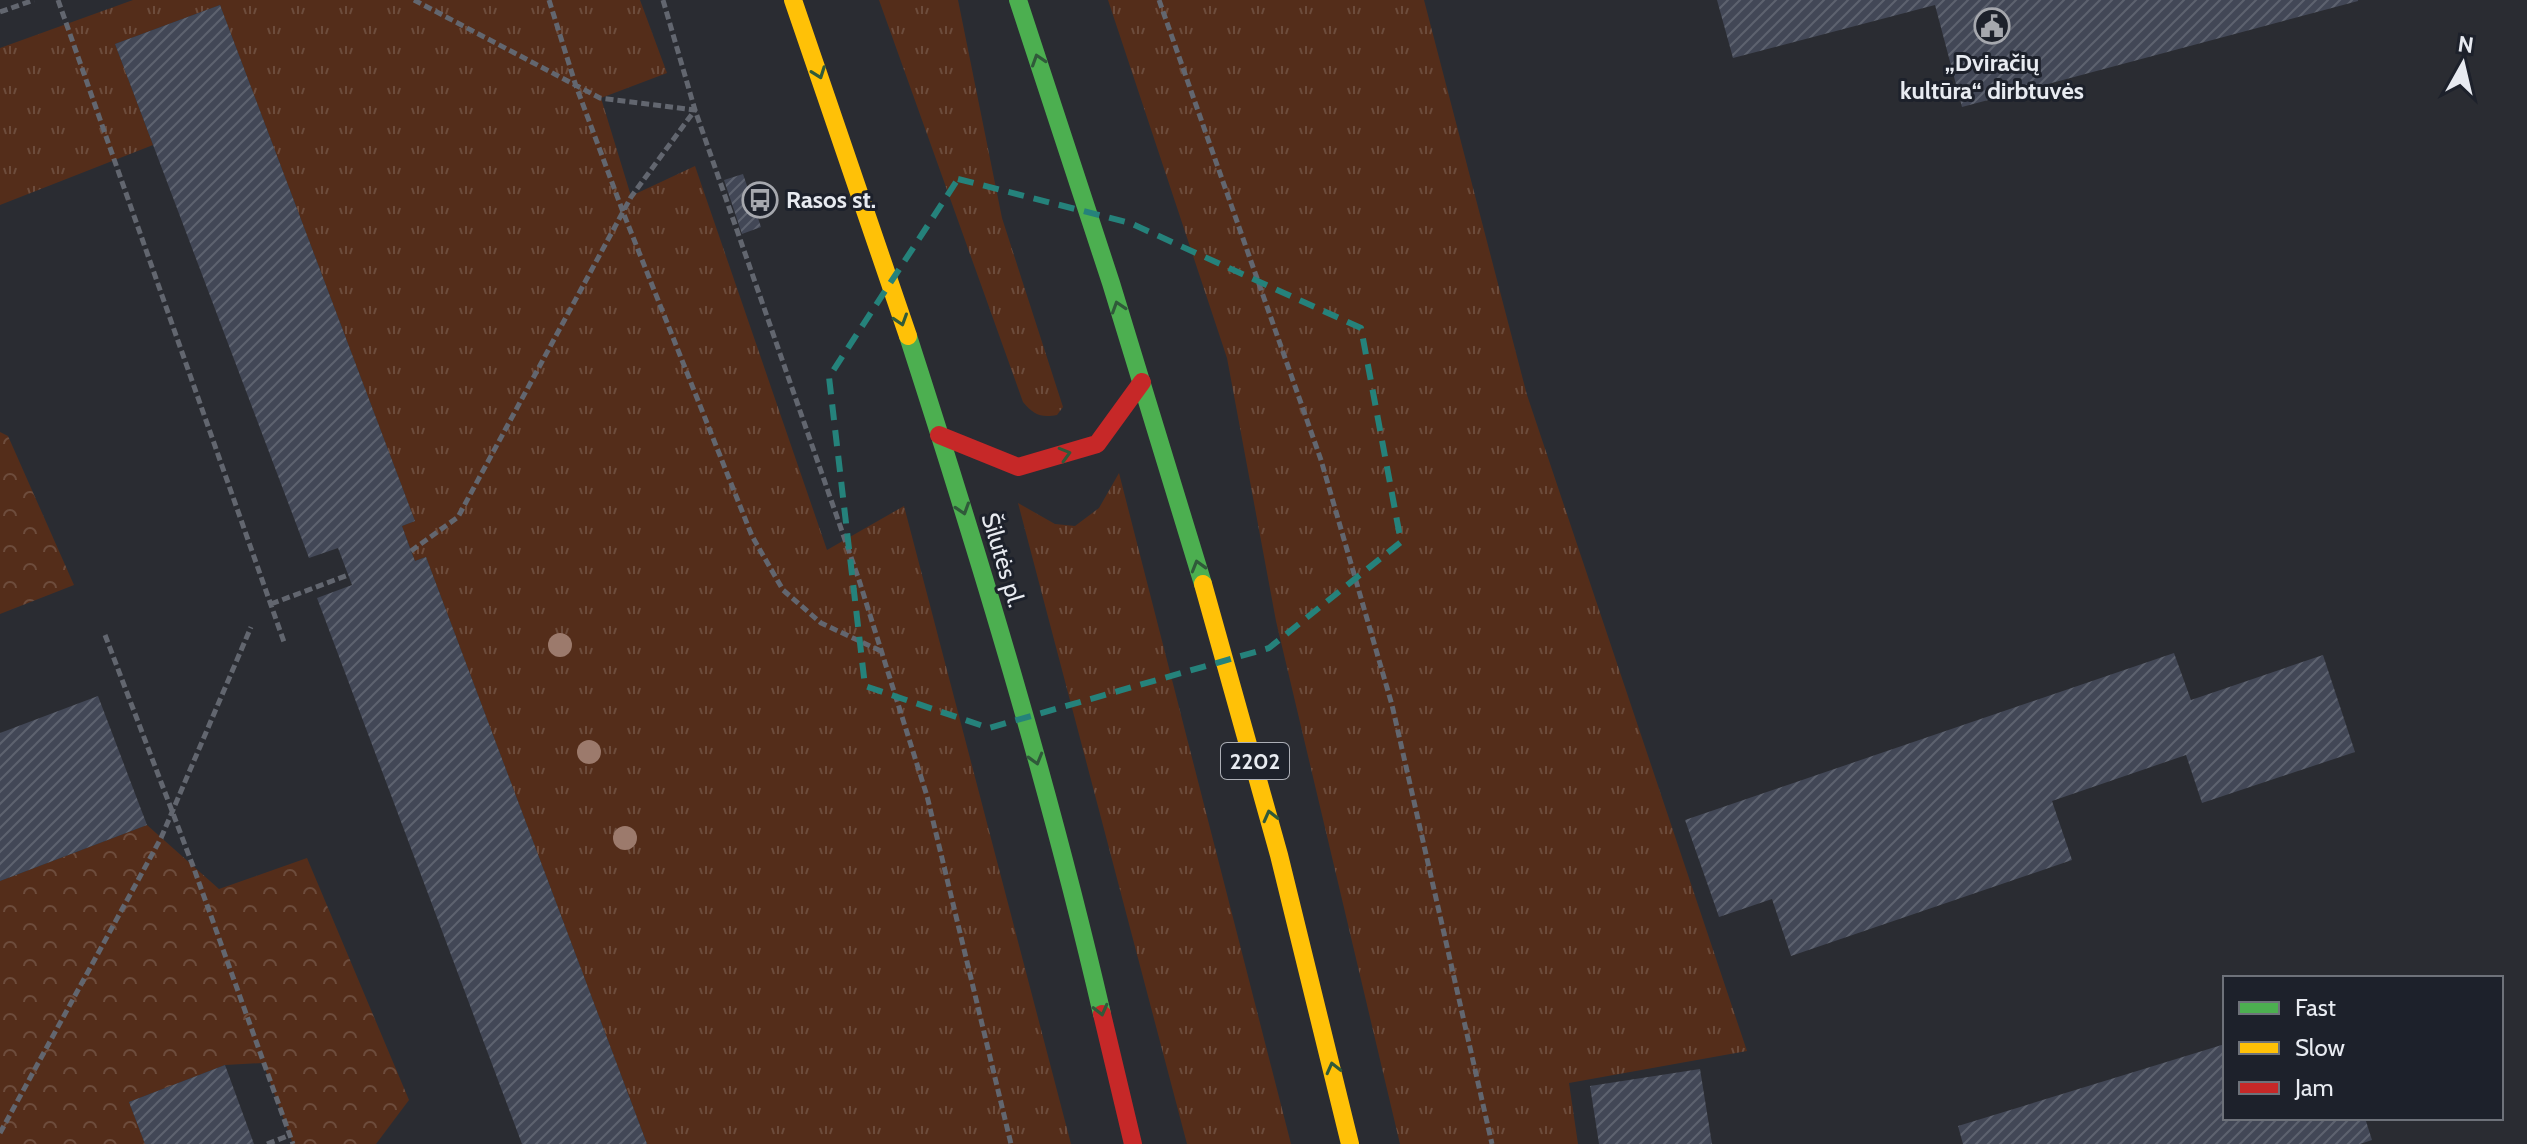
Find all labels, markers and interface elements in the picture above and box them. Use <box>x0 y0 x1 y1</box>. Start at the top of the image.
public building icon: „Dviračių kultūra“ dirbtuvės <box>1973 7 2011 45</box>
north arrow <box>2423 24 2503 104</box>
text: N <box>2456 30 2475 59</box>
place label: „Dviračių kultūra“ dirbtuvės <box>1900 48 2084 105</box>
one-way arrow <box>1032 54 1048 68</box>
one-way arrow <box>810 66 826 80</box>
bus stop icon: Rasos st. <box>741 181 779 219</box>
place label: Rasos st. <box>786 185 876 214</box>
one-way arrow <box>1111 301 1127 315</box>
one-way arrow <box>892 313 908 327</box>
one-way arrow <box>1057 447 1071 463</box>
one-way arrow <box>954 502 970 515</box>
street label: Šilutės pl. <box>975 509 1032 610</box>
one-way arrow <box>1191 559 1207 573</box>
road number: 2202 <box>1221 743 1289 779</box>
one-way arrow <box>1027 751 1043 765</box>
one-way arrow <box>1262 809 1279 823</box>
legend <box>2223 976 2503 1120</box>
text: Fast <box>2295 993 2336 1022</box>
one-way arrow <box>1092 1003 1109 1017</box>
text: Slow <box>2295 1033 2345 1062</box>
one-way arrow <box>1325 1062 1342 1075</box>
text: Jam <box>2294 1073 2333 1102</box>

